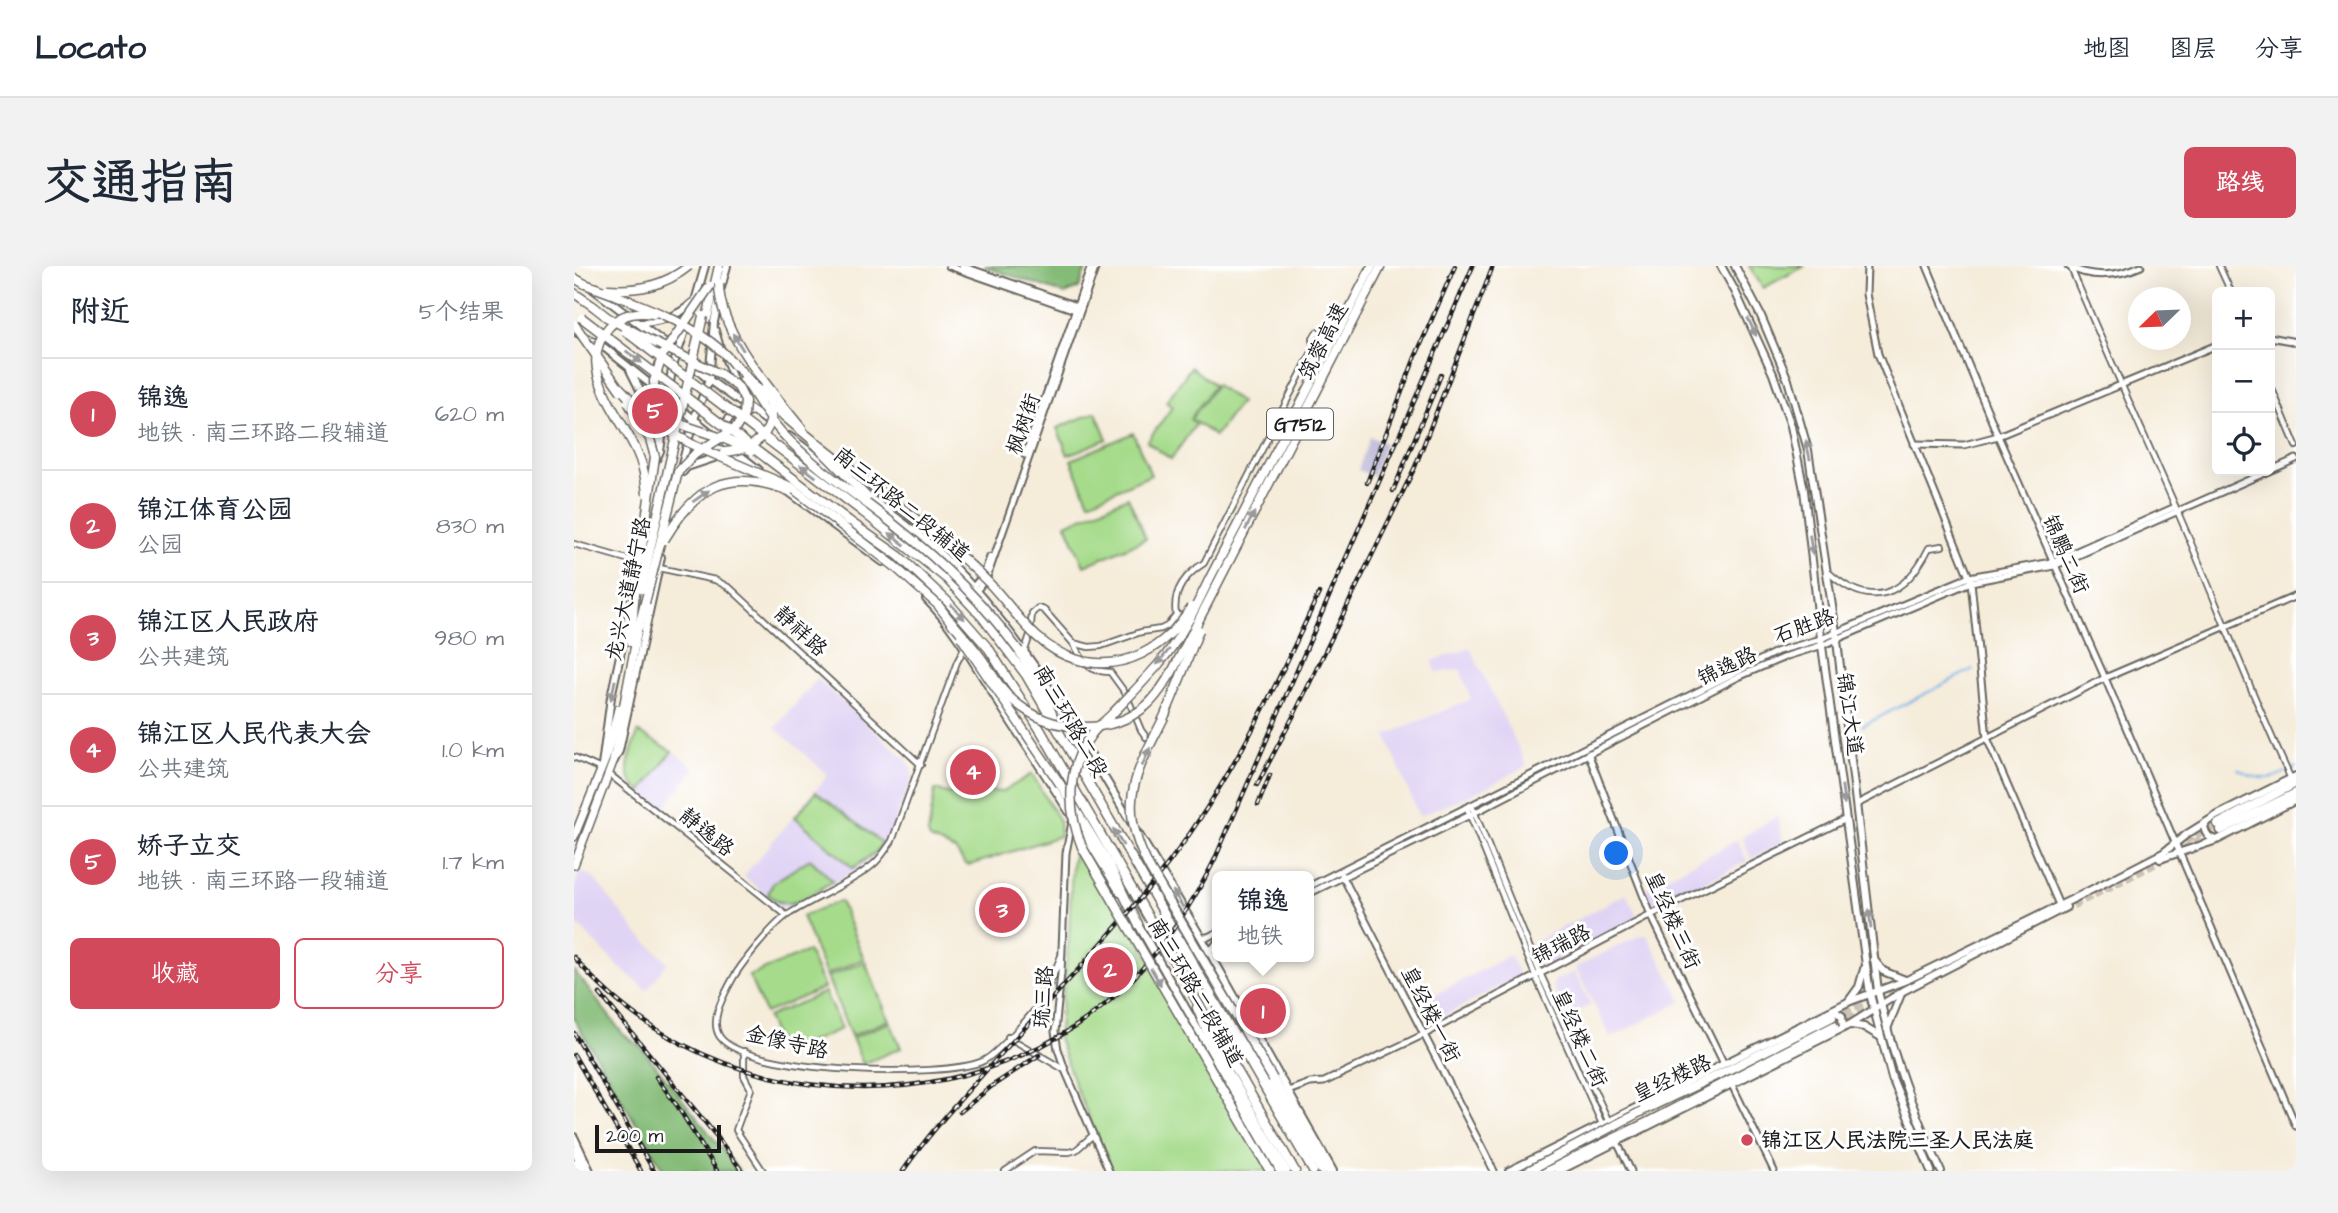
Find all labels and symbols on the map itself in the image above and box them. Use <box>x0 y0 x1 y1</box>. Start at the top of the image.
north arrow <box>2128 287 2191 350</box>
street label: 筑蓉高速 <box>1291 297 1355 385</box>
one-way arrow <box>1746 317 1758 337</box>
one-way arrow <box>732 333 745 352</box>
one-way arrow <box>625 350 643 365</box>
pin: 5 <box>632 385 678 437</box>
street label: 枫树街 <box>1000 390 1047 459</box>
road number: G7512 <box>1267 408 1333 440</box>
one-way arrow <box>1802 439 1813 461</box>
street label: 南三环路二段辅道 <box>827 440 976 569</box>
one-way arrow <box>800 463 818 478</box>
one-way arrow <box>692 489 710 503</box>
street label: 锦鹏二街 <box>2035 510 2096 598</box>
one-way arrow <box>1244 511 1255 531</box>
street label: 龙兴大道静宁路 <box>599 514 658 664</box>
one-way arrow <box>888 533 906 547</box>
one-way arrow <box>1806 534 1817 556</box>
street label: 静祥路 <box>768 599 834 663</box>
street label: 石胜路 <box>1770 602 1839 651</box>
one-way arrow <box>949 603 965 620</box>
street label: 锦逸路 <box>1693 640 1762 693</box>
one-way arrow <box>1156 648 1171 666</box>
street label: 南三环路二段 <box>1027 659 1115 783</box>
street label: 锦江大道 <box>1829 670 1870 758</box>
one-way arrow <box>607 679 618 701</box>
pin: 4 <box>950 746 996 798</box>
one-way arrow <box>1141 746 1152 767</box>
one-way arrow <box>1838 784 1849 806</box>
street label: 静逸路 <box>673 801 740 863</box>
one-way arrow <box>1112 827 1124 847</box>
your location <box>1599 836 1633 870</box>
street label: 皇经楼三街 <box>1638 866 1707 974</box>
pin: 3 <box>979 884 1025 936</box>
one-way arrow <box>1171 890 1184 909</box>
one-way arrow <box>1864 907 1875 929</box>
street label: 南三环路二段辅道 <box>1141 912 1250 1072</box>
street label: 锦瑞路 <box>1527 917 1596 972</box>
pin: 2 <box>1087 944 1133 996</box>
street label: 皇经楼一街 <box>1394 961 1467 1068</box>
street label: 琉三路 <box>1027 965 1060 1029</box>
one-way arrow <box>1150 968 1163 987</box>
street label: 皇经楼二街 <box>1545 984 1614 1092</box>
pin: 1 <box>1240 985 1286 1037</box>
street label: 金像寺路 <box>743 1019 831 1066</box>
street label: 皇经楼路 <box>1628 1048 1716 1109</box>
scale bar <box>595 1122 721 1154</box>
place label: 锦江区人民法院三圣人民法庭 <box>1761 1126 2034 1155</box>
marker: 锦江区人民法院三圣人民法庭 <box>1739 1132 1755 1148</box>

